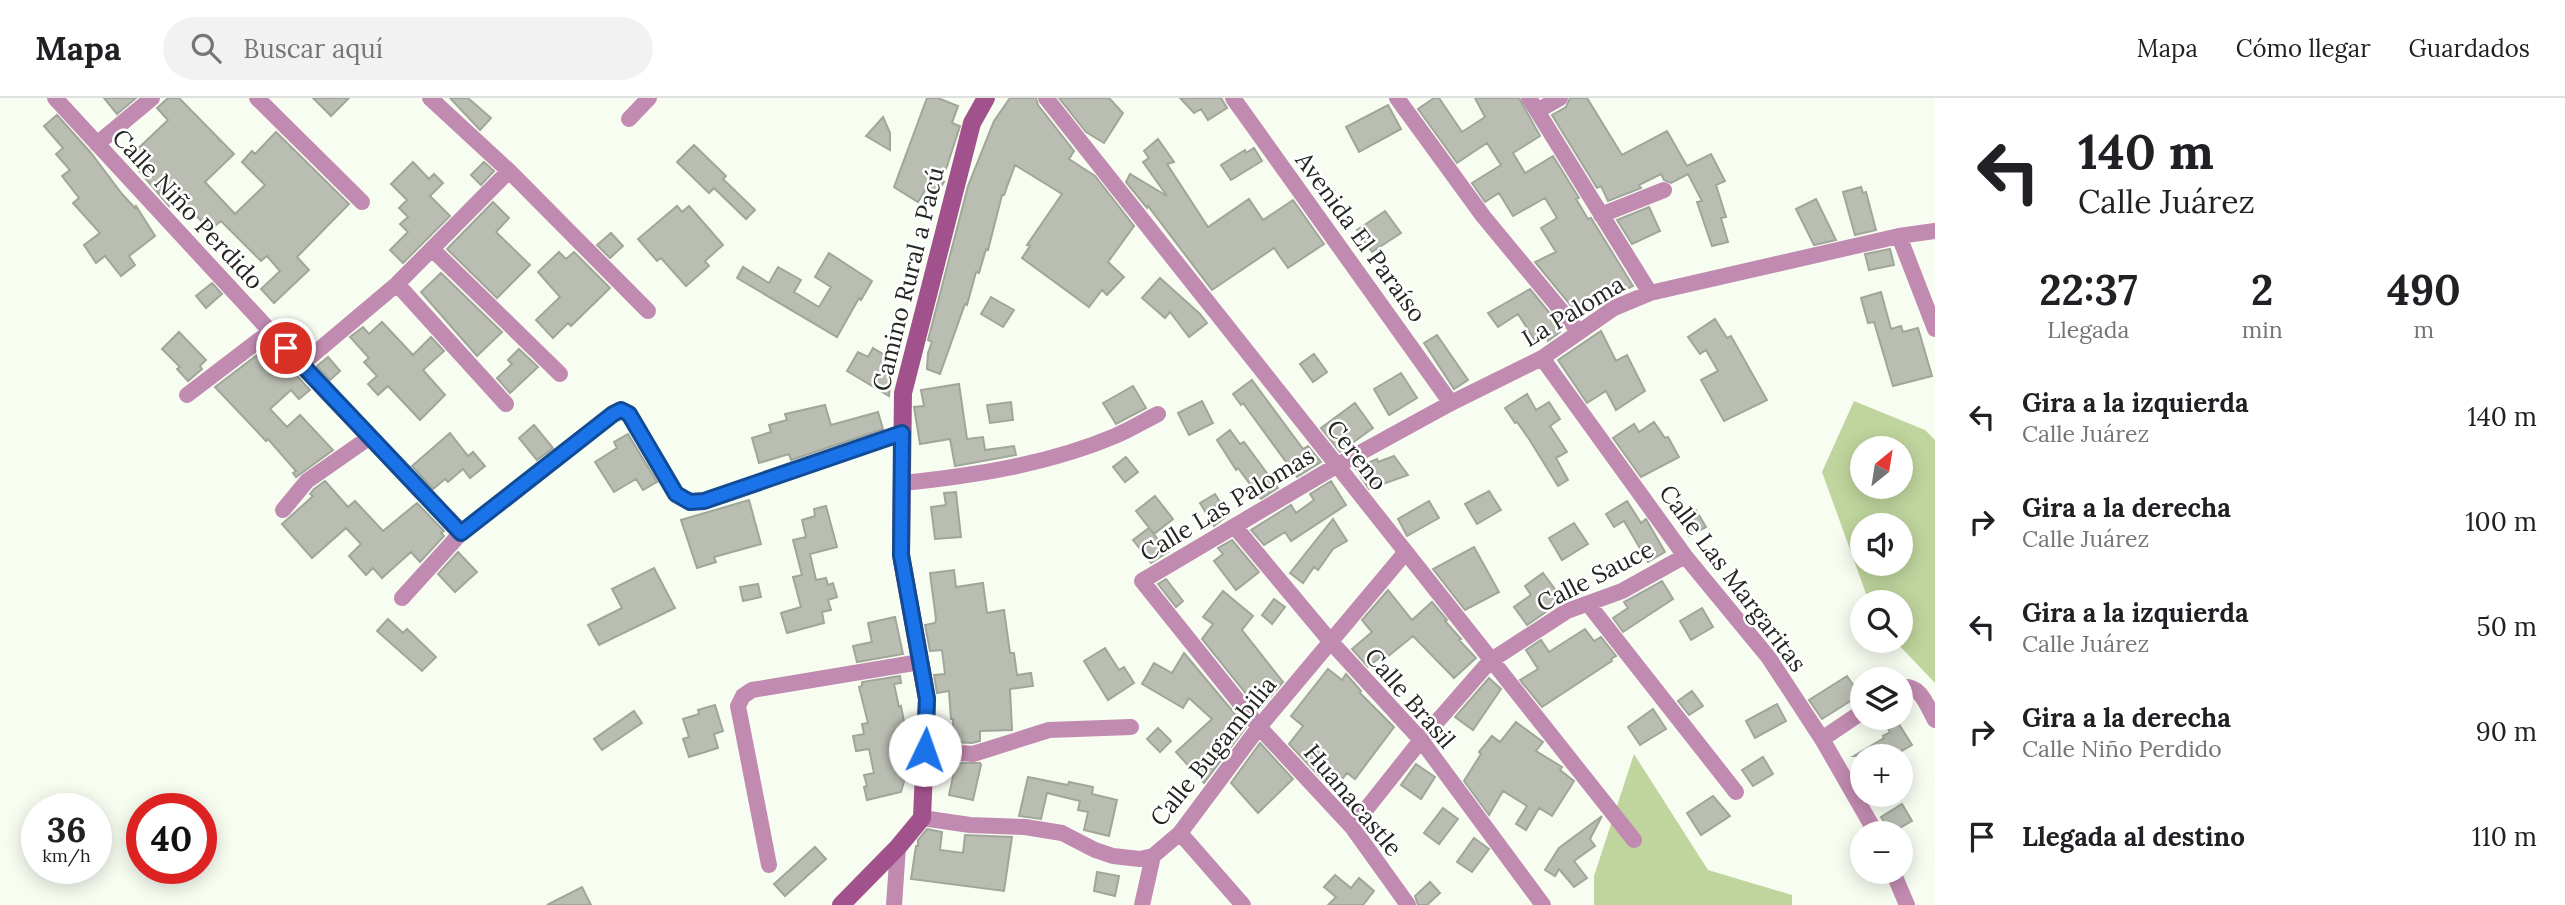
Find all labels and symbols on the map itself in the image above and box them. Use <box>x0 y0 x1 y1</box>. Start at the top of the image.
street label: Calle Niño Perdido <box>106 122 270 296</box>
street label: Avenida El Paraíso <box>1288 145 1433 328</box>
street label: Camino Rural a Pacú <box>865 164 951 394</box>
street label: La Paloma <box>1516 268 1630 354</box>
pin <box>256 318 316 378</box>
street label: Cereno <box>1320 413 1394 497</box>
north arrow <box>1850 436 1913 499</box>
street label: Calle Las Palomas <box>1134 440 1320 568</box>
street label: Calle Las Margaritas <box>1652 478 1814 678</box>
street label: Calle Sauce <box>1531 533 1659 619</box>
street label: Calle Brasil <box>1358 641 1462 755</box>
street label: Calle Bugambilia <box>1143 670 1283 832</box>
position arrow <box>888 713 962 787</box>
street label: Huanacastle <box>1297 738 1409 862</box>
speed limit sign: 40 <box>126 793 217 884</box>

